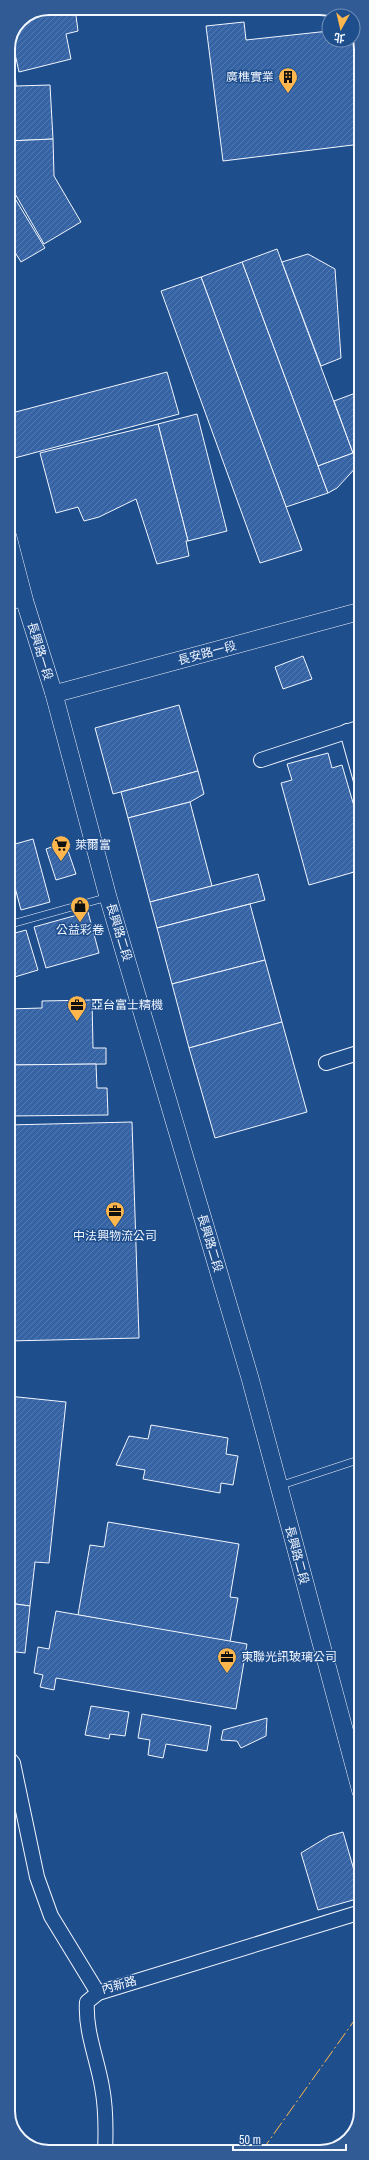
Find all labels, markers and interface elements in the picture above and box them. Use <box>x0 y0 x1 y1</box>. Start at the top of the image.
north arrow <box>321 8 361 48</box>
text: 北 <box>333 30 346 46</box>
building icon: 廣樵實業 <box>277 66 299 94</box>
place label: 廣樵實業 <box>226 69 274 85</box>
street label: 長興路一段 <box>24 620 56 682</box>
street label: 長安路一段 <box>176 638 238 668</box>
supermarket icon: 萊爾富 <box>50 834 72 862</box>
place label: 萊爾富 <box>75 837 111 853</box>
shop icon: 公益彩卷 <box>69 895 91 923</box>
street label: 長興路二段 <box>103 901 135 963</box>
place label: 公益彩卷 <box>56 922 104 938</box>
office icon: 亞台富士精機 <box>66 994 88 1022</box>
place label: 亞台富士精機 <box>91 997 163 1013</box>
office icon: 中法興物流公司 <box>104 1200 126 1228</box>
street label: 長興路二段 <box>194 1212 226 1274</box>
place label: 中法興物流公司 <box>73 1228 157 1244</box>
street label: 長興路二段 <box>282 1524 312 1586</box>
office icon: 東聯光訊玻璃公司 <box>216 1646 238 1674</box>
place label: 東聯光訊玻璃公司 <box>241 1649 337 1665</box>
street label: 內新路 <box>100 1973 138 1997</box>
scale bar <box>233 2126 346 2152</box>
text: 50 m <box>239 2132 261 2148</box>

